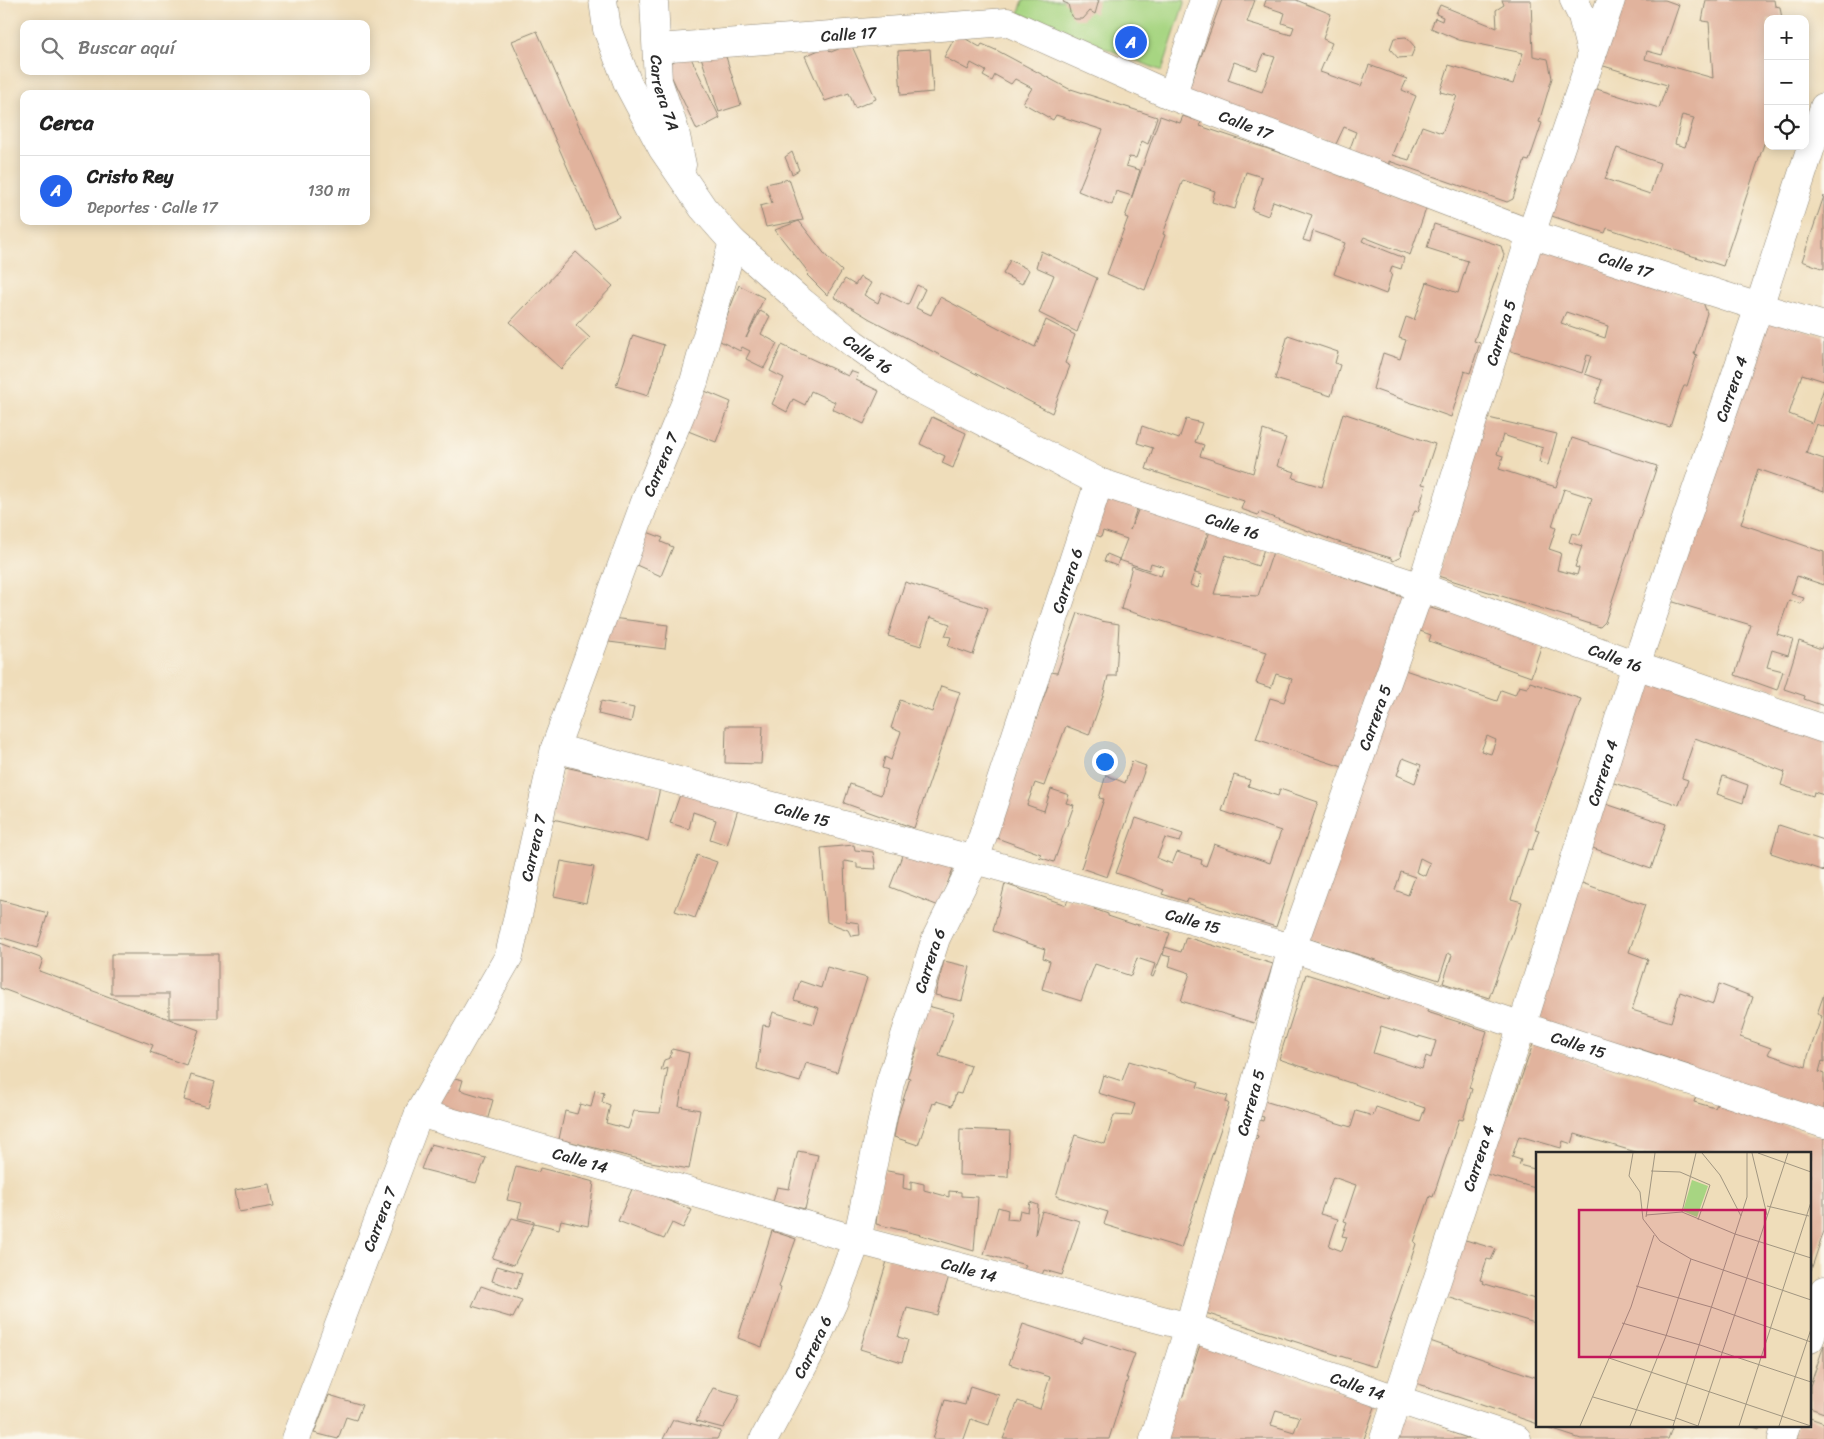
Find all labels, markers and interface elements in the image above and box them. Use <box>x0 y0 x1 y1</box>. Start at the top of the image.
map controls <box>1764 15 1809 150</box>
button: + <box>1764 15 1809 60</box>
street label: Calle 17 <box>820 18 878 51</box>
search box <box>20 20 370 75</box>
pin: A <box>1115 23 1147 61</box>
text: Buscar aquí <box>78 31 175 64</box>
icon: search <box>38 34 66 62</box>
street label: Carrera 7A <box>642 54 688 135</box>
button: − <box>1764 60 1809 105</box>
street label: Calle 17 <box>1215 101 1278 149</box>
text: Cerca <box>40 104 94 142</box>
button: locate <box>1764 105 1809 150</box>
text: Cristo Rey <box>87 160 173 193</box>
text: A <box>51 176 61 205</box>
text: 130 m <box>308 176 350 205</box>
text: Deportes · Calle 17 <box>87 193 218 222</box>
street label: Calle 17 <box>1595 243 1657 287</box>
street label: Carrera 5 <box>1477 296 1525 369</box>
street label: Calle 16 <box>836 326 899 382</box>
street label: Carrera 4 <box>1707 352 1756 426</box>
street label: Carrera 7 <box>634 427 687 501</box>
street label: Calle 16 <box>1201 504 1263 548</box>
street label: Carrera 6 <box>1043 544 1091 617</box>
street label: Calle 16 <box>1584 635 1646 681</box>
street label: Carrera 5 <box>1350 680 1400 754</box>
street label: Carrera 4 <box>1578 736 1627 810</box>
your location <box>1092 749 1118 775</box>
street label: Calle 15 <box>771 793 833 836</box>
street label: Carrera 7 <box>512 811 555 884</box>
street label: Calle 15 <box>1162 900 1224 943</box>
street label: Carrera 6 <box>905 923 954 997</box>
street label: Calle 15 <box>1547 1022 1610 1067</box>
street label: Carrera 5 <box>1228 1066 1273 1139</box>
street label: Carrera 4 <box>1454 1121 1503 1195</box>
street label: Calle 14 <box>549 1138 611 1182</box>
inset map <box>1536 1152 1812 1426</box>
street label: Carrera 7 <box>354 1182 405 1256</box>
street label: Calle 14 <box>938 1249 1000 1291</box>
street label: Carrera 6 <box>785 1311 840 1384</box>
street label: Calle 14 <box>1326 1363 1389 1409</box>

